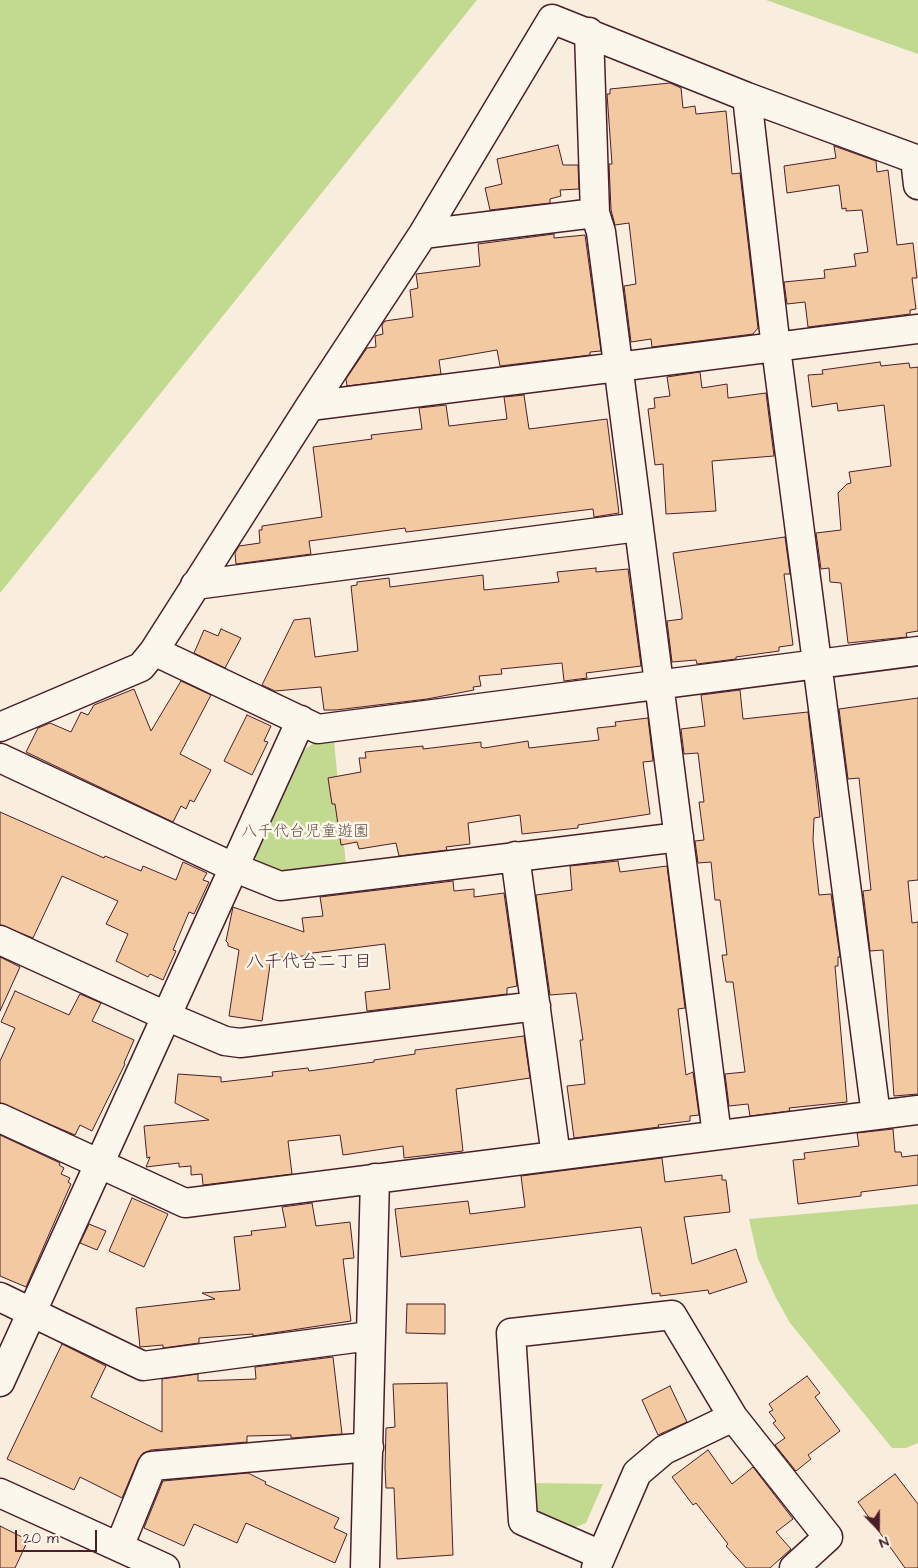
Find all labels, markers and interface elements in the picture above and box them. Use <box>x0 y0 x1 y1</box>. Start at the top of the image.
park label: 八千代台児童遊園 <box>241 823 369 843</box>
district label: 八千代台二丁目 <box>246 952 372 974</box>
north arrow <box>853 1503 903 1553</box>
scale bar <box>18 1520 100 1552</box>
text: 20 m <box>23 1528 59 1549</box>
text: N <box>876 1531 891 1553</box>

